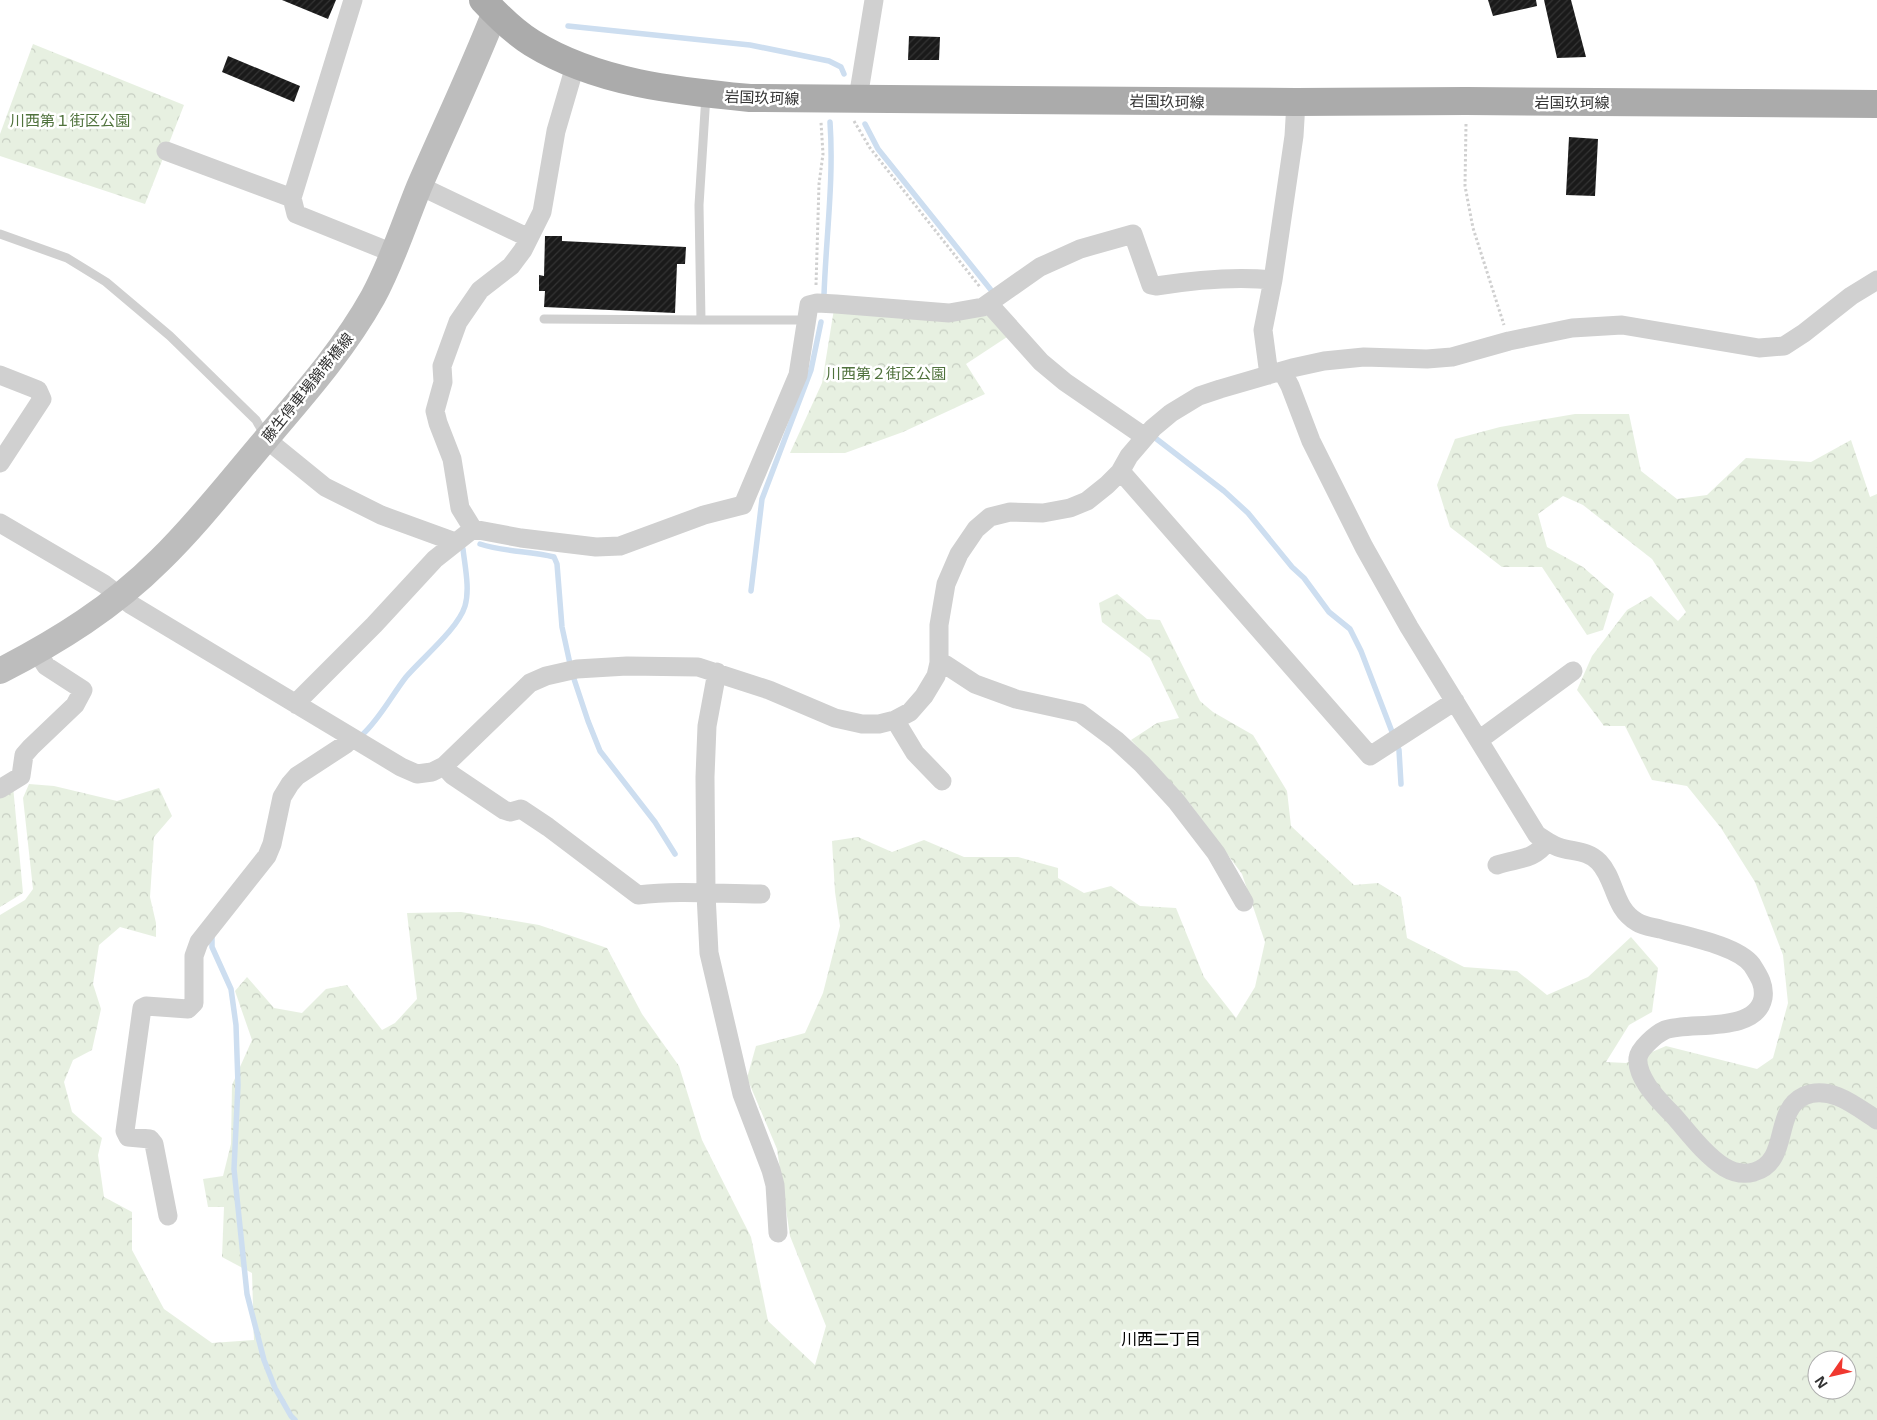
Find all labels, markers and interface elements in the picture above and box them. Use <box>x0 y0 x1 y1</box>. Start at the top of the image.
street label: 岩国玖珂線 <box>724 86 800 108</box>
street label: 岩国玖珂線 <box>1129 90 1205 112</box>
street label: 岩国玖珂線 <box>1534 92 1610 112</box>
park label: 川西第１街区公園 <box>10 110 130 130</box>
street label: 藤生停車場錦帯橋線 <box>257 328 357 446</box>
park label: 川西第２街区公園 <box>826 363 946 383</box>
district label: 川西二丁目 <box>1121 1328 1201 1350</box>
north arrow <box>1807 1350 1857 1400</box>
text: N <box>1810 1373 1832 1393</box>

